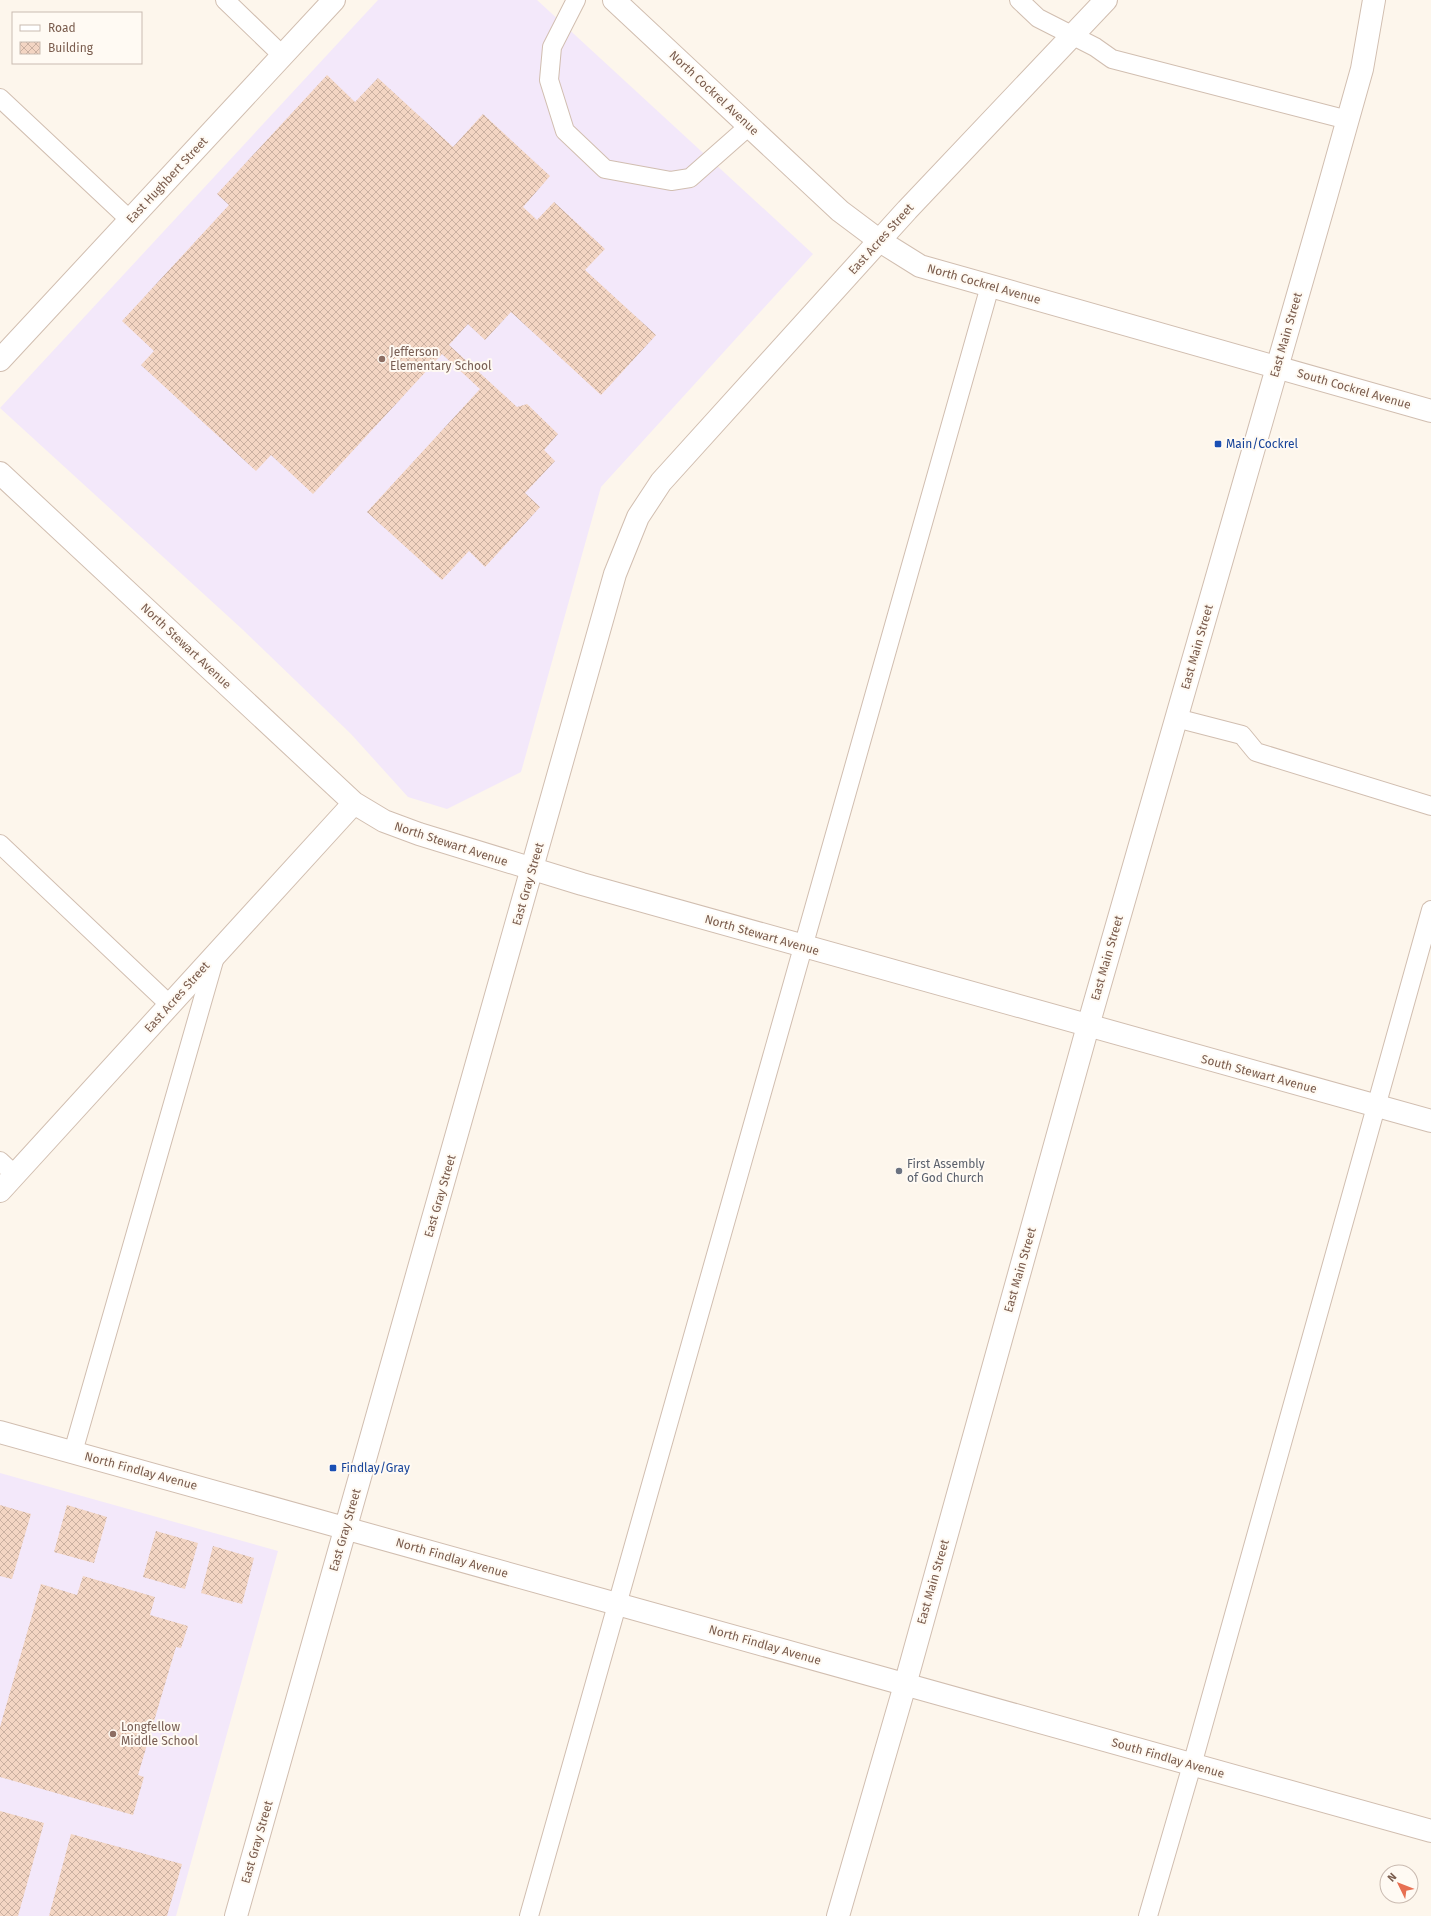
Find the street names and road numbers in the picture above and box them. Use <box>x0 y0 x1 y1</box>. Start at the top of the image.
street label: North Cockrel Avenue <box>666 48 762 138</box>
street label: East Hughbert Street <box>123 134 211 226</box>
street label: East Acres Street <box>845 200 917 277</box>
street label: North Cockrel Avenue <box>926 261 1042 307</box>
street label: East Main Street <box>1267 290 1305 379</box>
street label: South Cockrel Avenue <box>1295 366 1413 412</box>
street label: North Stewart Avenue <box>138 600 234 692</box>
street label: East Main Street <box>1178 602 1216 691</box>
street label: North Stewart Avenue <box>392 819 510 869</box>
street label: East Gray Street <box>509 840 547 927</box>
street label: North Stewart Avenue <box>703 912 821 958</box>
street label: East Main Street <box>1088 913 1126 1002</box>
street label: East Acres Street <box>141 958 213 1035</box>
street label: South Stewart Avenue <box>1200 1052 1318 1096</box>
street label: East Gray Street <box>421 1152 459 1239</box>
street label: East Main Street <box>1001 1225 1039 1314</box>
street label: North Findlay Avenue <box>83 1449 199 1493</box>
street label: East Gray Street <box>326 1486 364 1573</box>
street label: North Findlay Avenue <box>394 1535 510 1581</box>
street label: East Main Street <box>914 1537 952 1626</box>
street label: North Findlay Avenue <box>707 1622 823 1668</box>
street label: South Findlay Avenue <box>1110 1735 1226 1781</box>
street label: East Gray Street <box>238 1798 276 1885</box>

